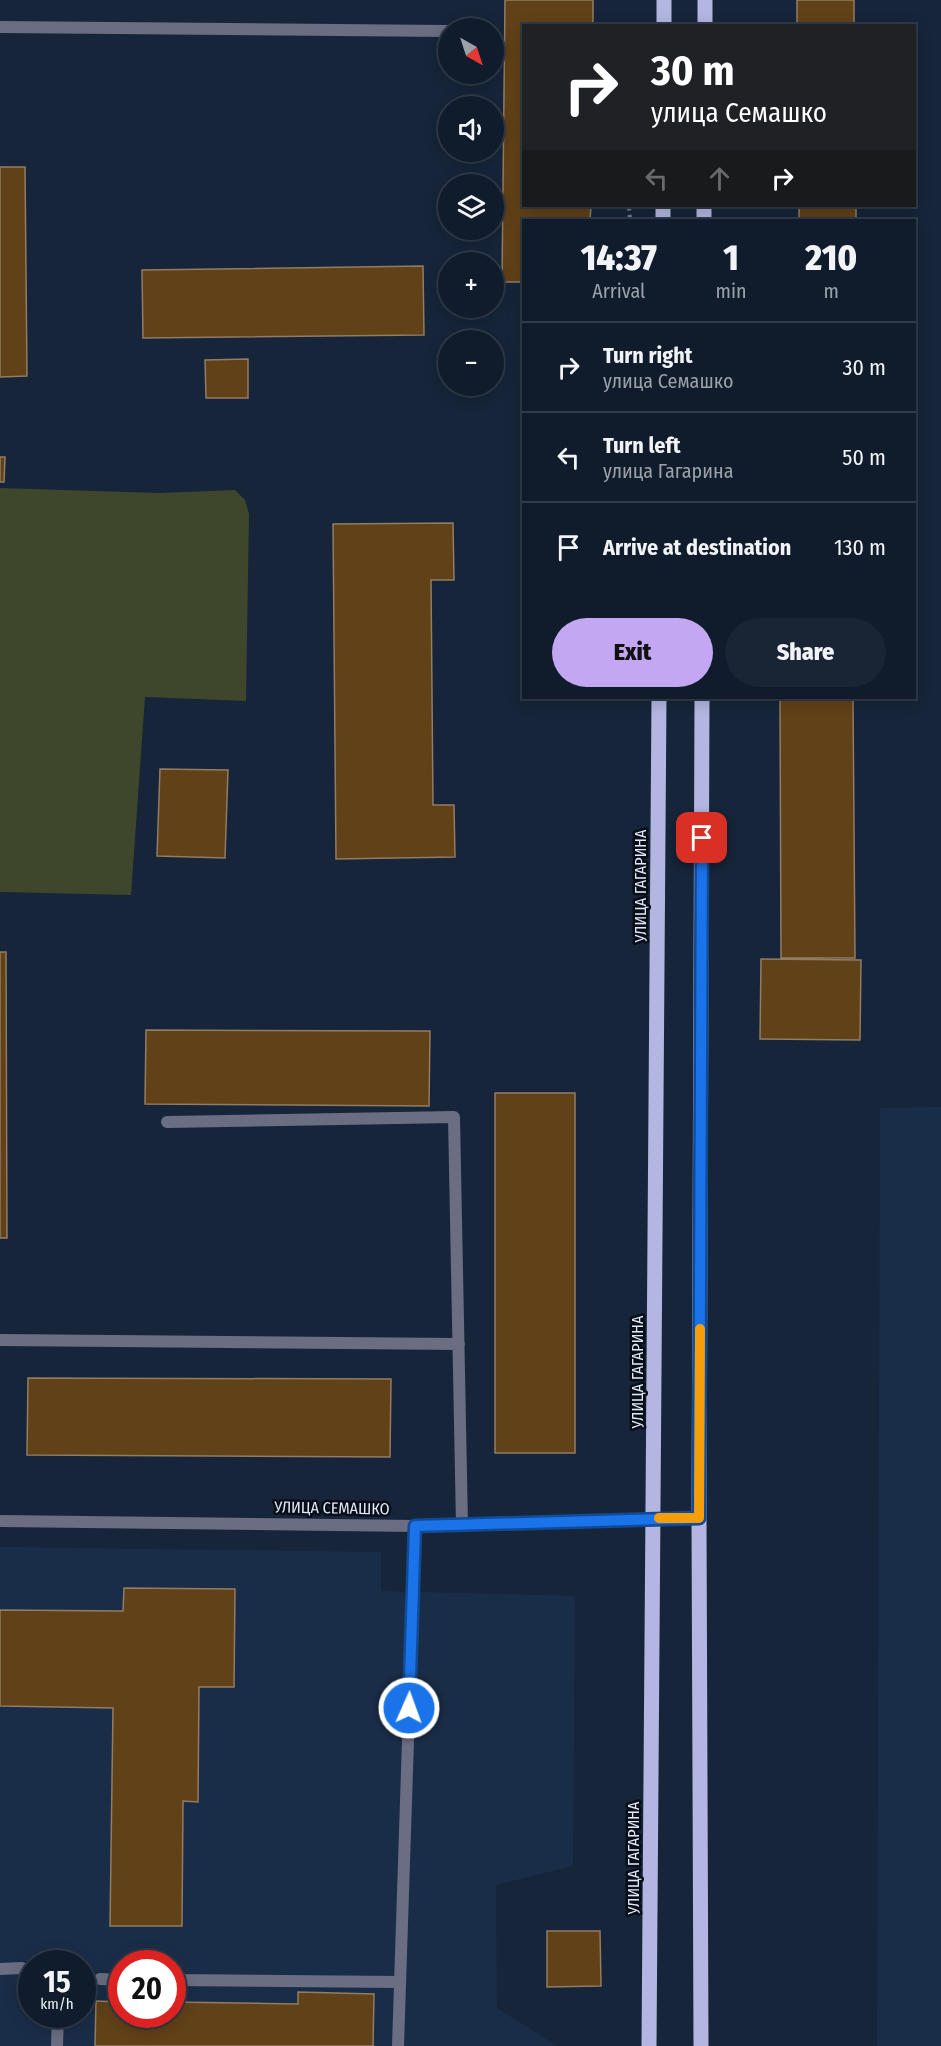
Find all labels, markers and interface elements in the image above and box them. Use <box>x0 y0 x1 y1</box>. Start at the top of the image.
north arrow <box>438 18 504 84</box>
map controls <box>438 18 504 396</box>
text: 30 m <box>651 46 735 96</box>
icon: right <box>552 48 630 126</box>
button: sound <box>438 96 504 162</box>
text: улица Семашко <box>651 97 827 129</box>
icon: left <box>640 162 673 195</box>
icon: ahead <box>703 162 736 195</box>
icon: right <box>766 162 799 195</box>
button: layers <box>438 174 504 240</box>
text: 14:37 <box>581 236 657 280</box>
text: 1 <box>723 236 739 280</box>
text: 210 <box>805 236 857 280</box>
button: + <box>438 252 504 318</box>
text: Arrival <box>592 279 645 303</box>
text: min <box>716 279 747 303</box>
text: m <box>824 279 839 303</box>
button: − <box>438 330 504 396</box>
text: Turn right <box>603 342 692 369</box>
icon: right <box>552 351 585 384</box>
text: 30 m <box>843 354 886 381</box>
text: улица Семашко <box>603 369 733 393</box>
text: Turn left <box>603 432 681 459</box>
icon: left <box>552 441 585 474</box>
text: 50 m <box>842 444 886 471</box>
text: улица Гагарина <box>603 459 733 483</box>
icon: arrive <box>552 531 585 564</box>
text: Arrive at destination <box>603 534 791 561</box>
text: 130 m <box>834 534 886 561</box>
button: Exit <box>552 618 713 687</box>
button: Share <box>725 618 886 687</box>
pin <box>676 812 727 863</box>
icon: arrive <box>685 821 718 854</box>
street label: УЛИЦА ГАГАРИНА <box>631 829 650 943</box>
street label: УЛИЦА ГАГАРИНА <box>628 1315 647 1429</box>
street label: УЛИЦА СЕМАШКО <box>273 1497 390 1519</box>
position arrow <box>377 1676 441 1740</box>
street label: УЛИЦА ГАГАРИНА <box>624 1801 643 1915</box>
speed limit sign: 20 <box>108 1950 186 2028</box>
text: 15 <box>43 1964 71 2000</box>
text: km/h <box>40 1995 74 2013</box>

